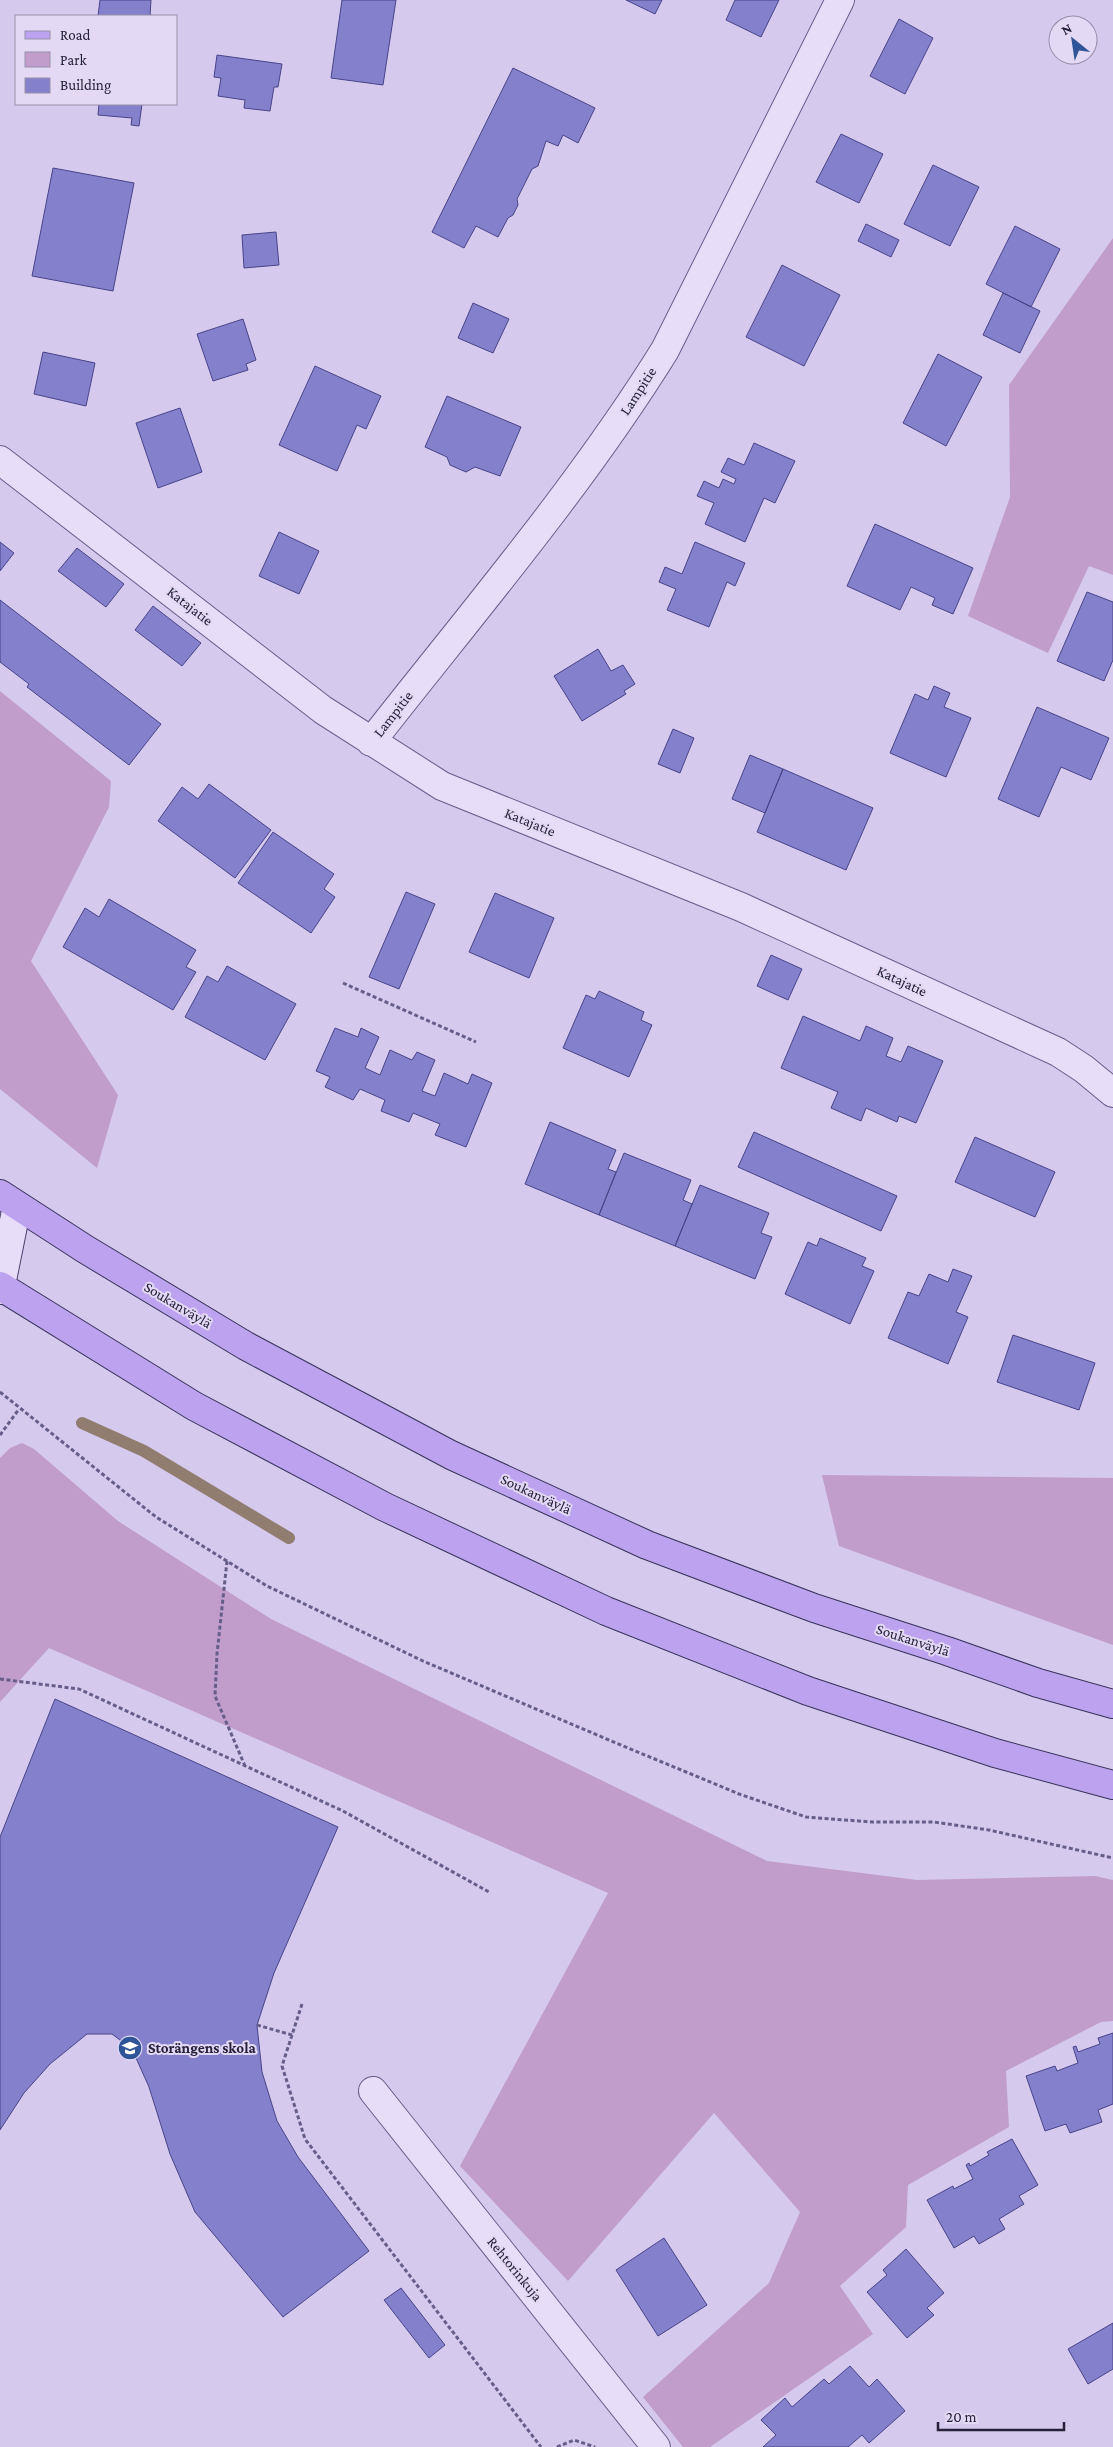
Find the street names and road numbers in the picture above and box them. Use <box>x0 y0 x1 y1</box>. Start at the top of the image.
street label: Lampitie <box>617 364 660 418</box>
street label: Katajatie <box>163 583 216 630</box>
street label: Lampitie <box>370 688 417 741</box>
street label: Katajatie <box>502 805 558 840</box>
street label: Katajatie <box>874 962 930 1001</box>
street label: Soukanväylä <box>141 1279 215 1332</box>
street label: Soukanväylä <box>498 1471 574 1518</box>
street label: Soukanväylä <box>874 1621 952 1660</box>
street label: Rehtorinkuja <box>483 2234 546 2305</box>

